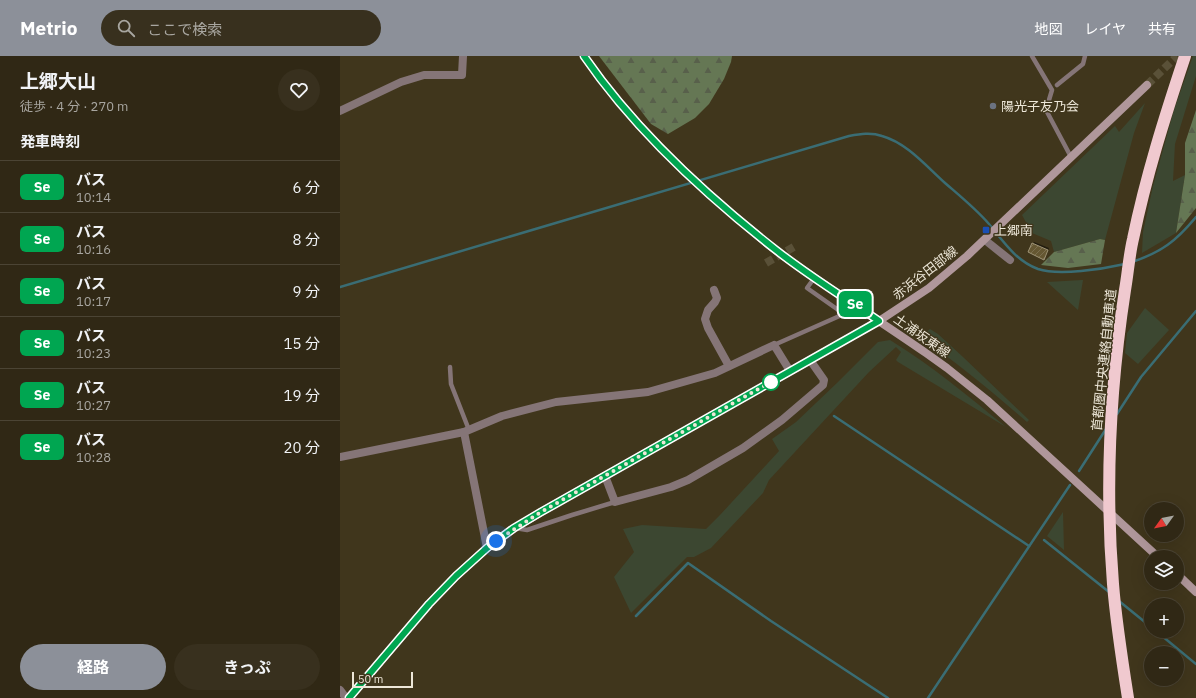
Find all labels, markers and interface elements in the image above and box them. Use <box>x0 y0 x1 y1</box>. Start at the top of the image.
search box <box>101 10 381 46</box>
text: Metrio <box>20 16 77 40</box>
icon: search <box>115 17 137 39</box>
text: ここで検索 <box>147 20 222 39</box>
text: 地図 <box>1034 20 1062 38</box>
text: レイヤ <box>1084 20 1126 38</box>
text: 共有 <box>1148 20 1176 38</box>
text: 上郷大山 <box>20 69 96 93</box>
button: heart <box>278 69 320 111</box>
text: 徒歩 · 4 分 · 270 m <box>20 98 128 115</box>
place label: 陽光子友乃会 <box>1001 98 1079 115</box>
marker: 陽光子友乃会 <box>988 101 998 111</box>
text: 発車時刻 <box>20 132 80 151</box>
text: バス <box>76 170 106 189</box>
text: Se <box>34 178 50 196</box>
text: 6 分 <box>292 178 320 197</box>
text: 10:14 <box>76 189 111 206</box>
text: バス <box>76 222 106 241</box>
place label: 上郷南 <box>994 222 1033 239</box>
marker: 上郷南 <box>981 225 991 235</box>
text: Se <box>34 230 50 248</box>
text: 8 分 <box>292 230 320 249</box>
text: 10:16 <box>76 241 111 258</box>
street label: 赤浜谷田部線 <box>889 242 961 304</box>
text: バス <box>76 274 106 293</box>
text: Se <box>34 282 50 300</box>
text: 9 分 <box>292 282 320 301</box>
street label: 首都圏中央連絡自動車道 <box>1088 288 1120 432</box>
line badge: Se <box>837 291 873 317</box>
text: 10:17 <box>76 293 111 310</box>
text: Se <box>847 295 863 313</box>
street label: 土浦坂東線 <box>890 310 954 362</box>
text: バス <box>76 326 106 345</box>
text: Se <box>34 334 50 352</box>
text: 15 分 <box>283 334 320 353</box>
text: 10:23 <box>76 345 111 362</box>
unlabelled marker <box>762 373 780 391</box>
text: バス <box>76 378 106 397</box>
text: Se <box>34 386 50 404</box>
text: 19 分 <box>283 386 320 405</box>
text: 10:27 <box>76 397 111 414</box>
text: バス <box>76 430 106 449</box>
text: Se <box>34 438 50 456</box>
text: 20 分 <box>283 438 320 457</box>
text: 10:28 <box>76 449 111 466</box>
north arrow <box>1144 502 1184 542</box>
map controls <box>1144 502 1184 686</box>
your location <box>486 531 506 551</box>
button: layers <box>1144 550 1184 590</box>
button: + <box>1144 598 1184 638</box>
button: 経路 <box>20 644 166 690</box>
button: きっぷ <box>174 644 320 690</box>
button: − <box>1144 646 1184 686</box>
scale bar <box>352 670 413 689</box>
text: 50 m <box>358 672 383 686</box>

